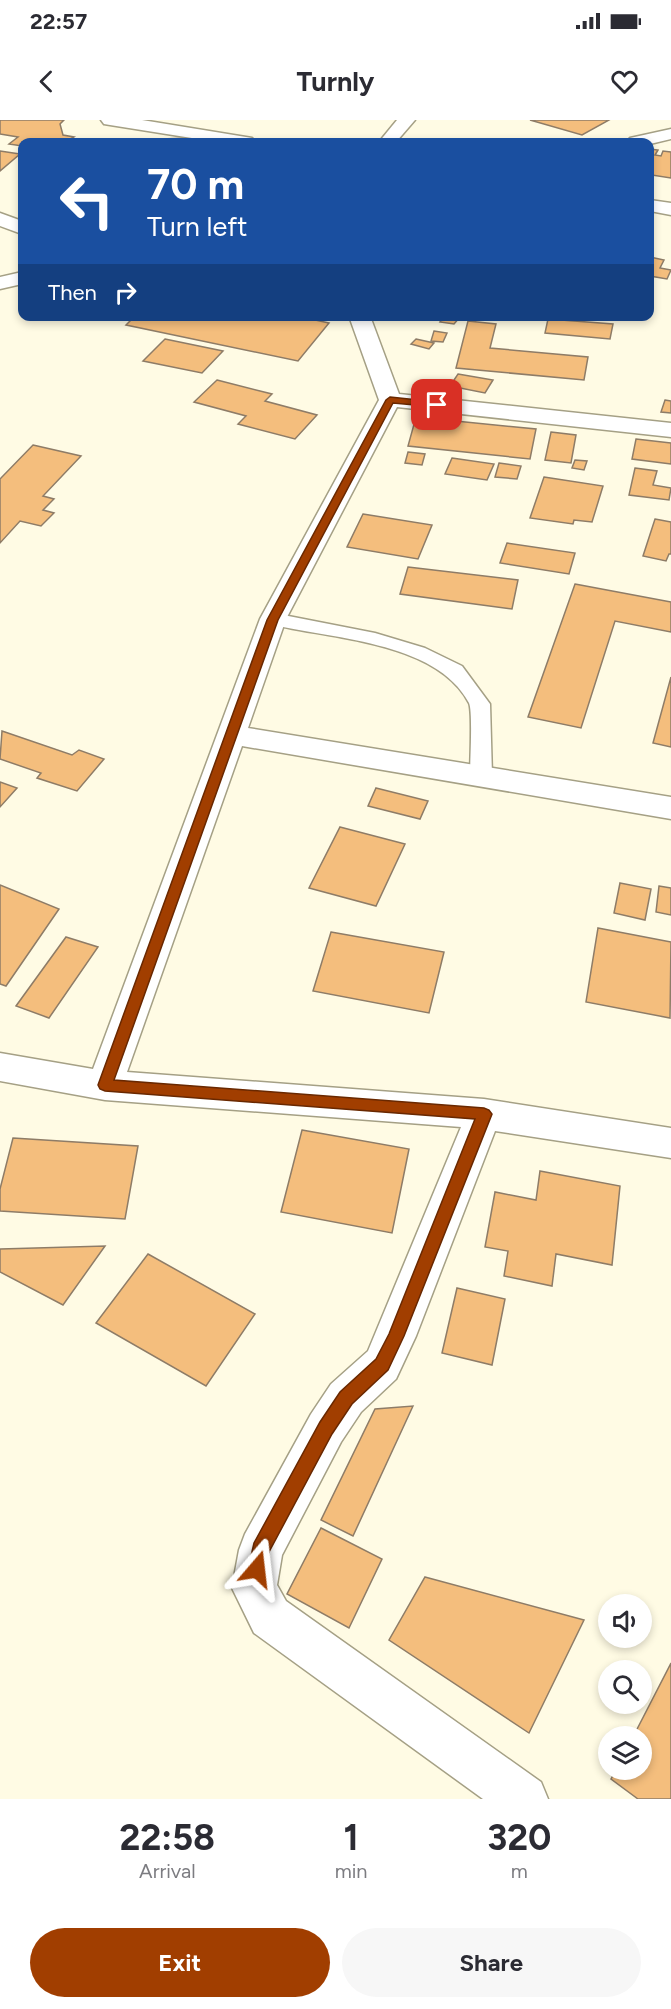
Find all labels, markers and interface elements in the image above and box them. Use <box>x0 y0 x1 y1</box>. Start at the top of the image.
text: 22:57 <box>30 8 87 35</box>
icon: back <box>30 65 63 98</box>
text: Turnly <box>297 65 374 98</box>
icon: heart <box>608 65 641 98</box>
text: 70 m <box>147 159 244 210</box>
icon: left <box>48 162 126 240</box>
text: Turn left <box>147 210 247 243</box>
icon: right <box>109 276 142 309</box>
text: Then <box>48 279 97 306</box>
pin <box>411 379 462 430</box>
icon: arrive <box>420 388 453 421</box>
position arrow <box>225 1537 289 1601</box>
map controls <box>598 1594 652 1780</box>
button: sound <box>598 1594 652 1648</box>
button: search <box>598 1660 652 1714</box>
button: layers <box>598 1726 652 1780</box>
text: 22:58 <box>120 1816 215 1859</box>
text: 1 <box>344 1816 359 1859</box>
text: 320 <box>487 1816 551 1859</box>
text: Arrival <box>139 1859 196 1883</box>
text: min <box>335 1859 368 1883</box>
text: m <box>511 1859 528 1883</box>
button: Exit <box>30 1928 330 1997</box>
button: Share <box>342 1928 641 1997</box>

